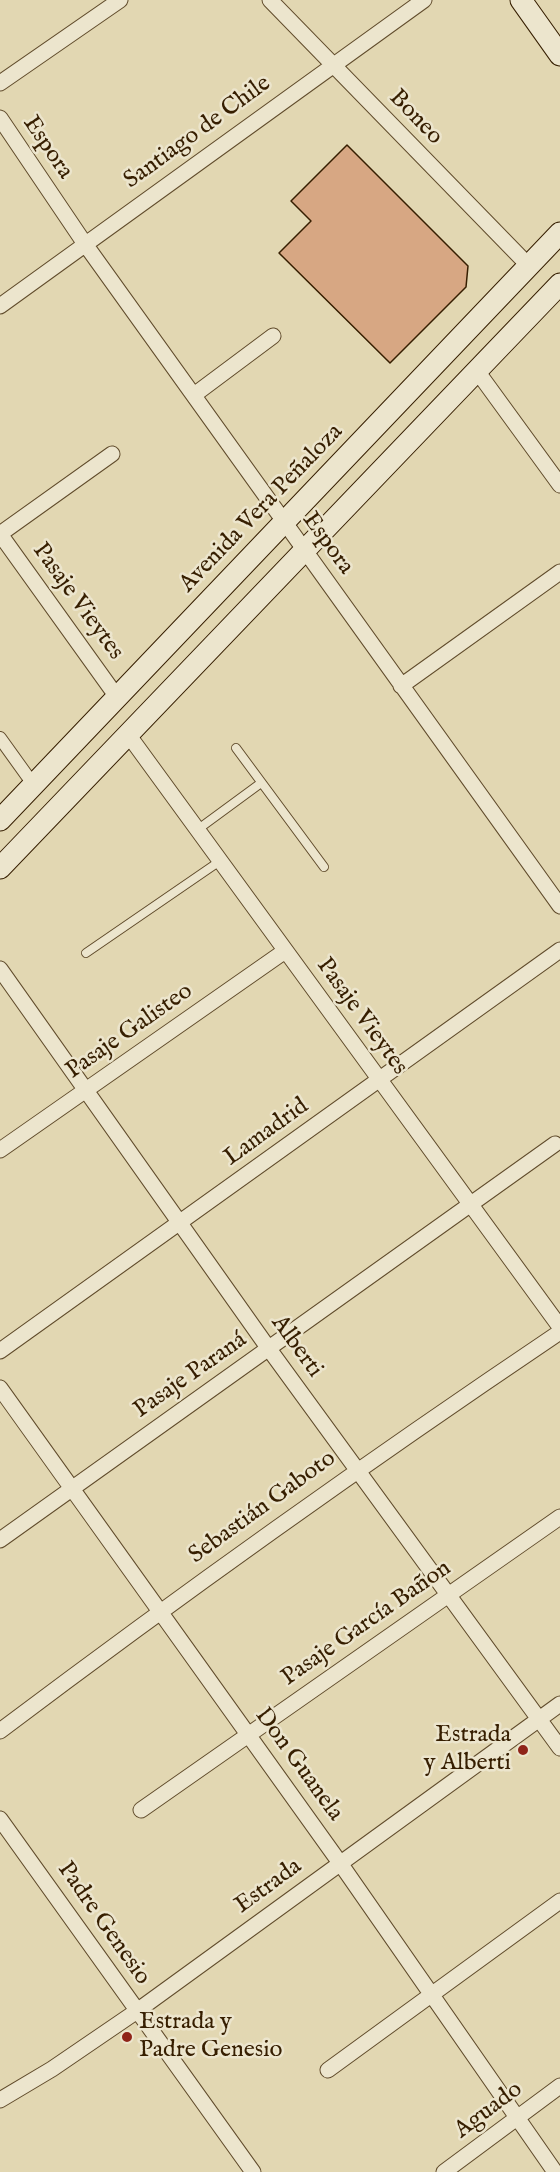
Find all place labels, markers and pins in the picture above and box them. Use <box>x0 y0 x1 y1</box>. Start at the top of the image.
place label: Estrada y Alberti <box>424 1722 511 1778</box>
marker: Estrada y Alberti <box>516 1743 530 1757</box>
place label: Estrada y Padre Genesio <box>139 2009 283 2065</box>
marker: Estrada y Padre Genesio <box>120 2030 134 2044</box>

